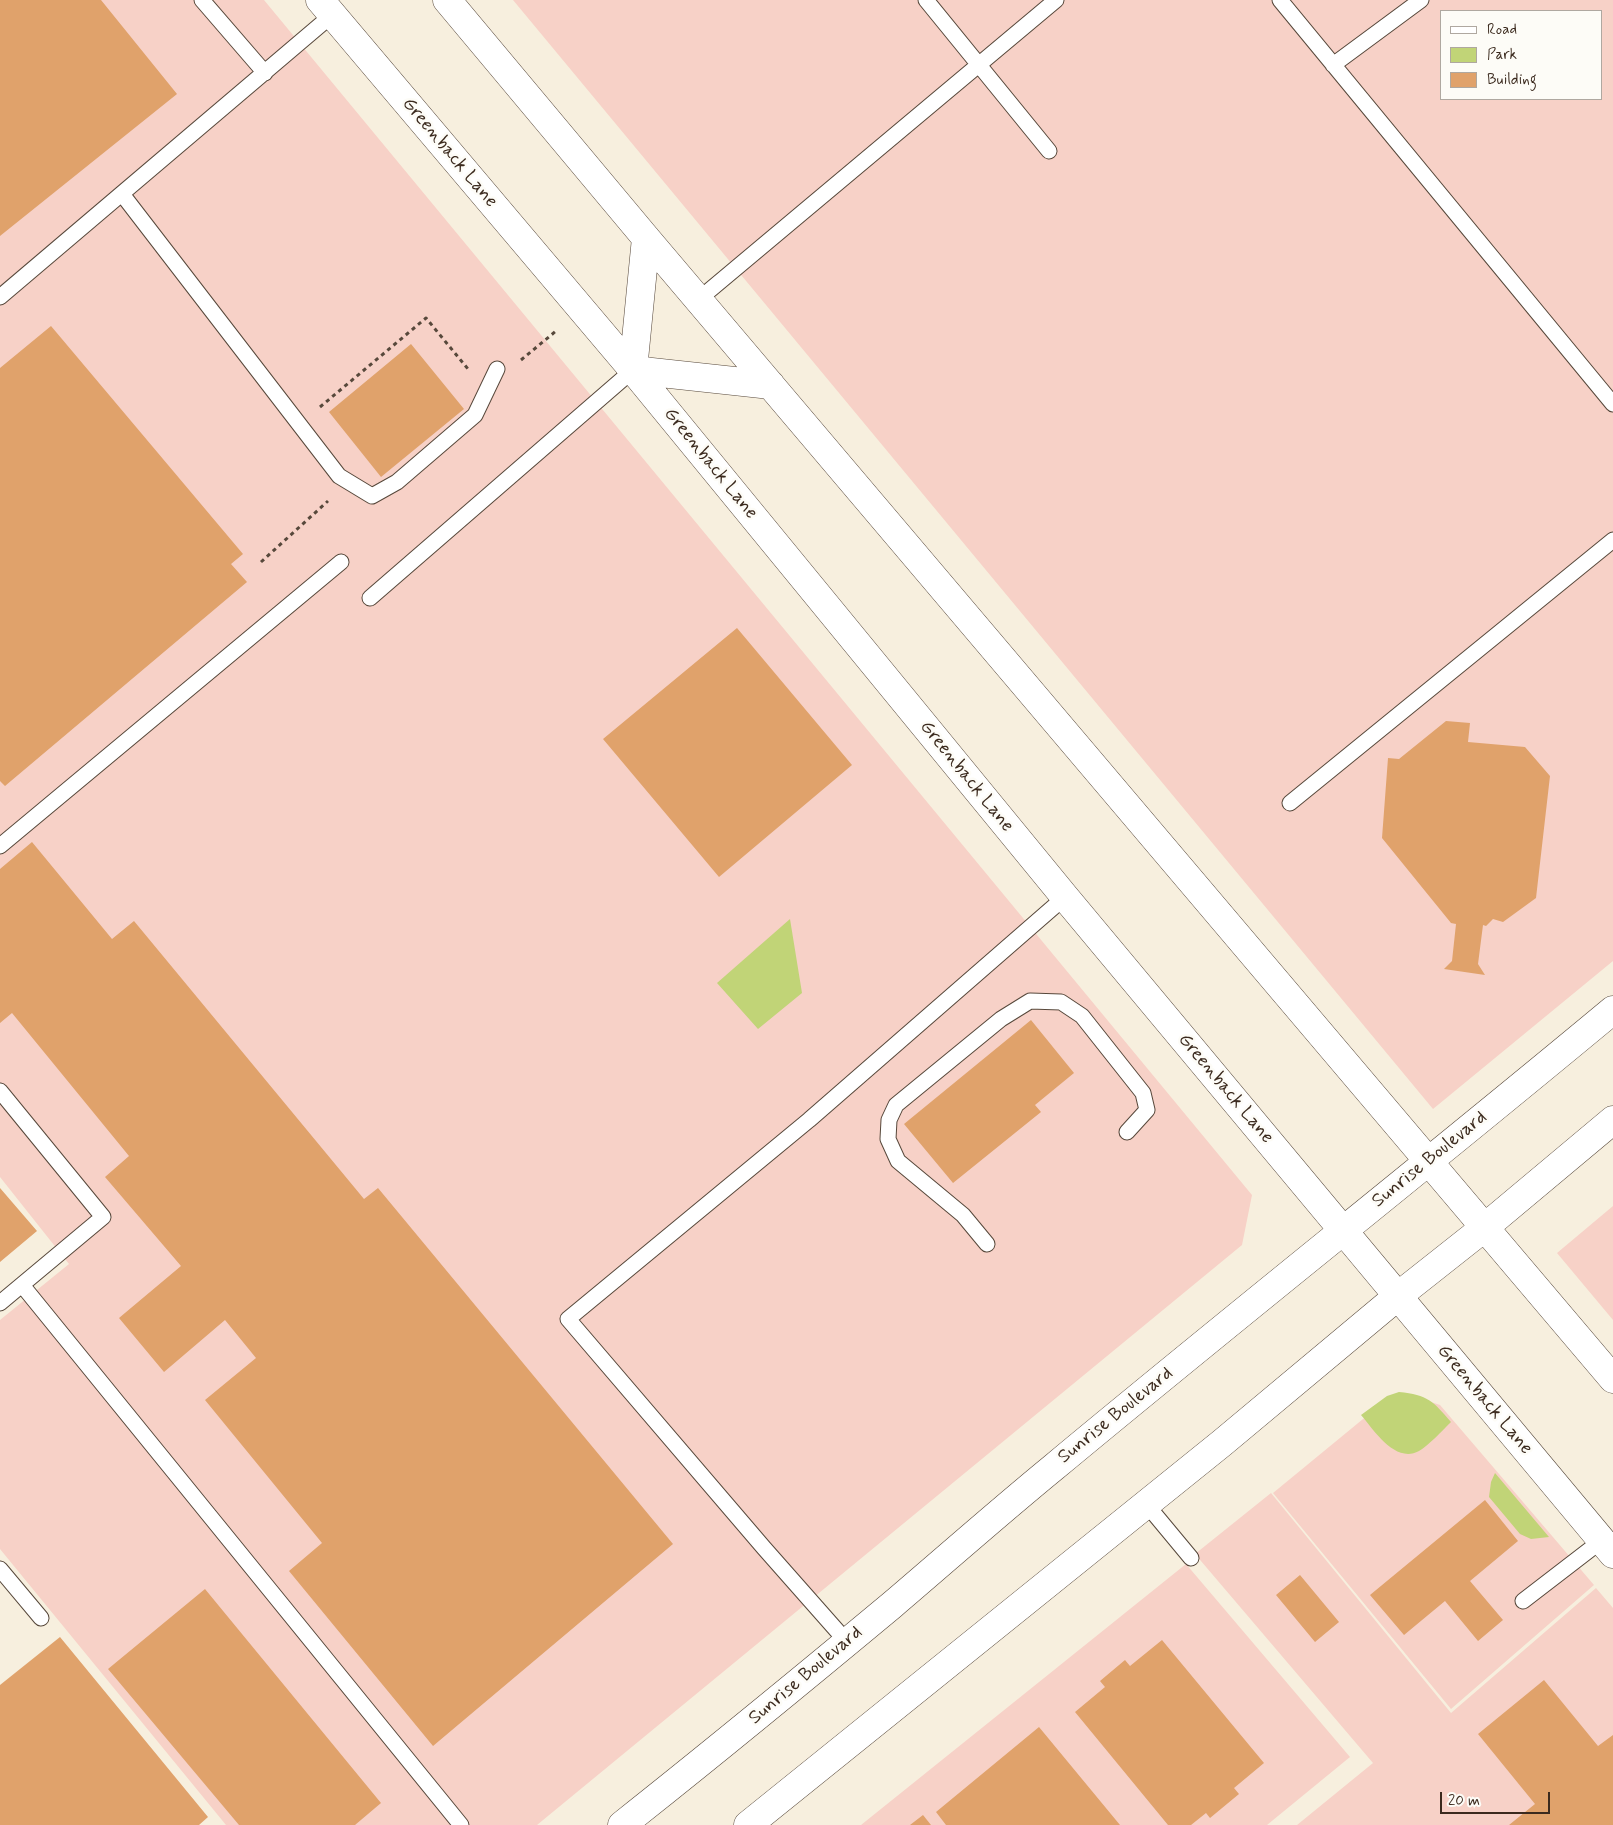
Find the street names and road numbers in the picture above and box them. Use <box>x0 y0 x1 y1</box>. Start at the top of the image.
street label: Greenback Lane <box>396 93 502 213</box>
street label: Greenback Lane <box>658 404 762 524</box>
street label: Greenback Lane <box>914 717 1018 837</box>
street label: Greenback Lane <box>1172 1029 1278 1149</box>
street label: Sunrise Boulevard <box>1368 1107 1492 1213</box>
street label: Greenback Lane <box>1431 1340 1537 1460</box>
street label: Sunrise Boulevard <box>1054 1363 1178 1469</box>
street label: Sunrise Boulevard <box>745 1622 867 1730</box>

